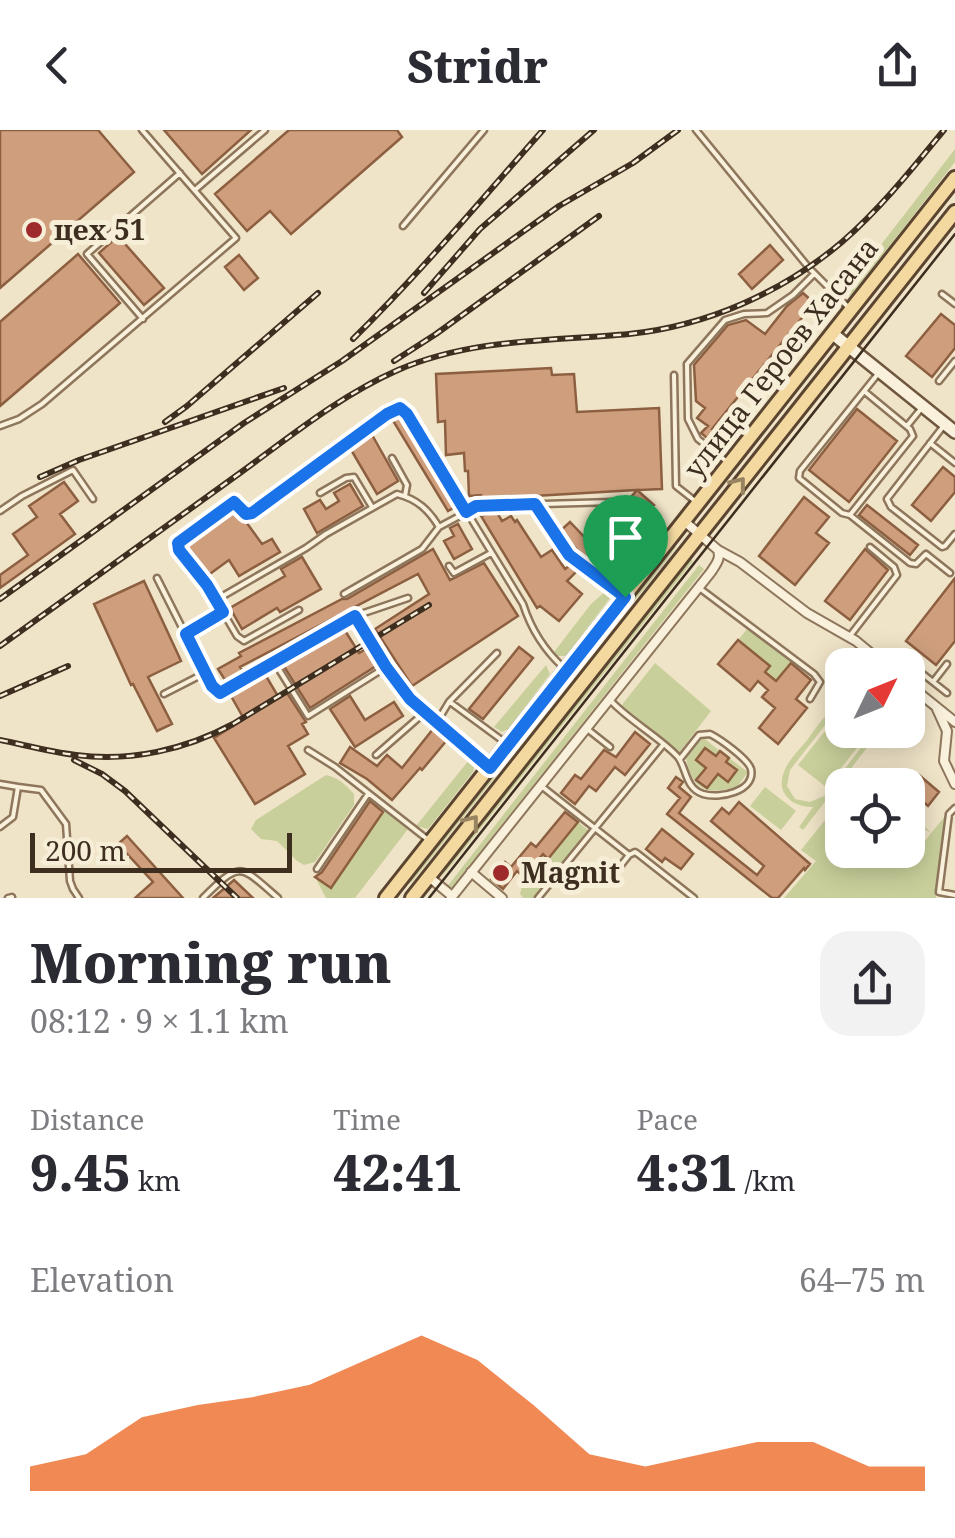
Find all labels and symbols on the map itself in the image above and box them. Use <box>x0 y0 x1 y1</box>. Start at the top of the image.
place label: цех 51 <box>54 210 146 248</box>
marker: цех 51 <box>23 219 45 241</box>
street label: улица Героев Хасана <box>674 229 886 485</box>
one-way arrow <box>727 477 745 495</box>
pin <box>583 495 668 598</box>
north arrow <box>825 648 925 748</box>
one-way arrow <box>461 815 478 833</box>
scale bar <box>30 828 292 873</box>
place label: Magnit <box>521 853 620 891</box>
marker: Magnit <box>490 862 512 884</box>

